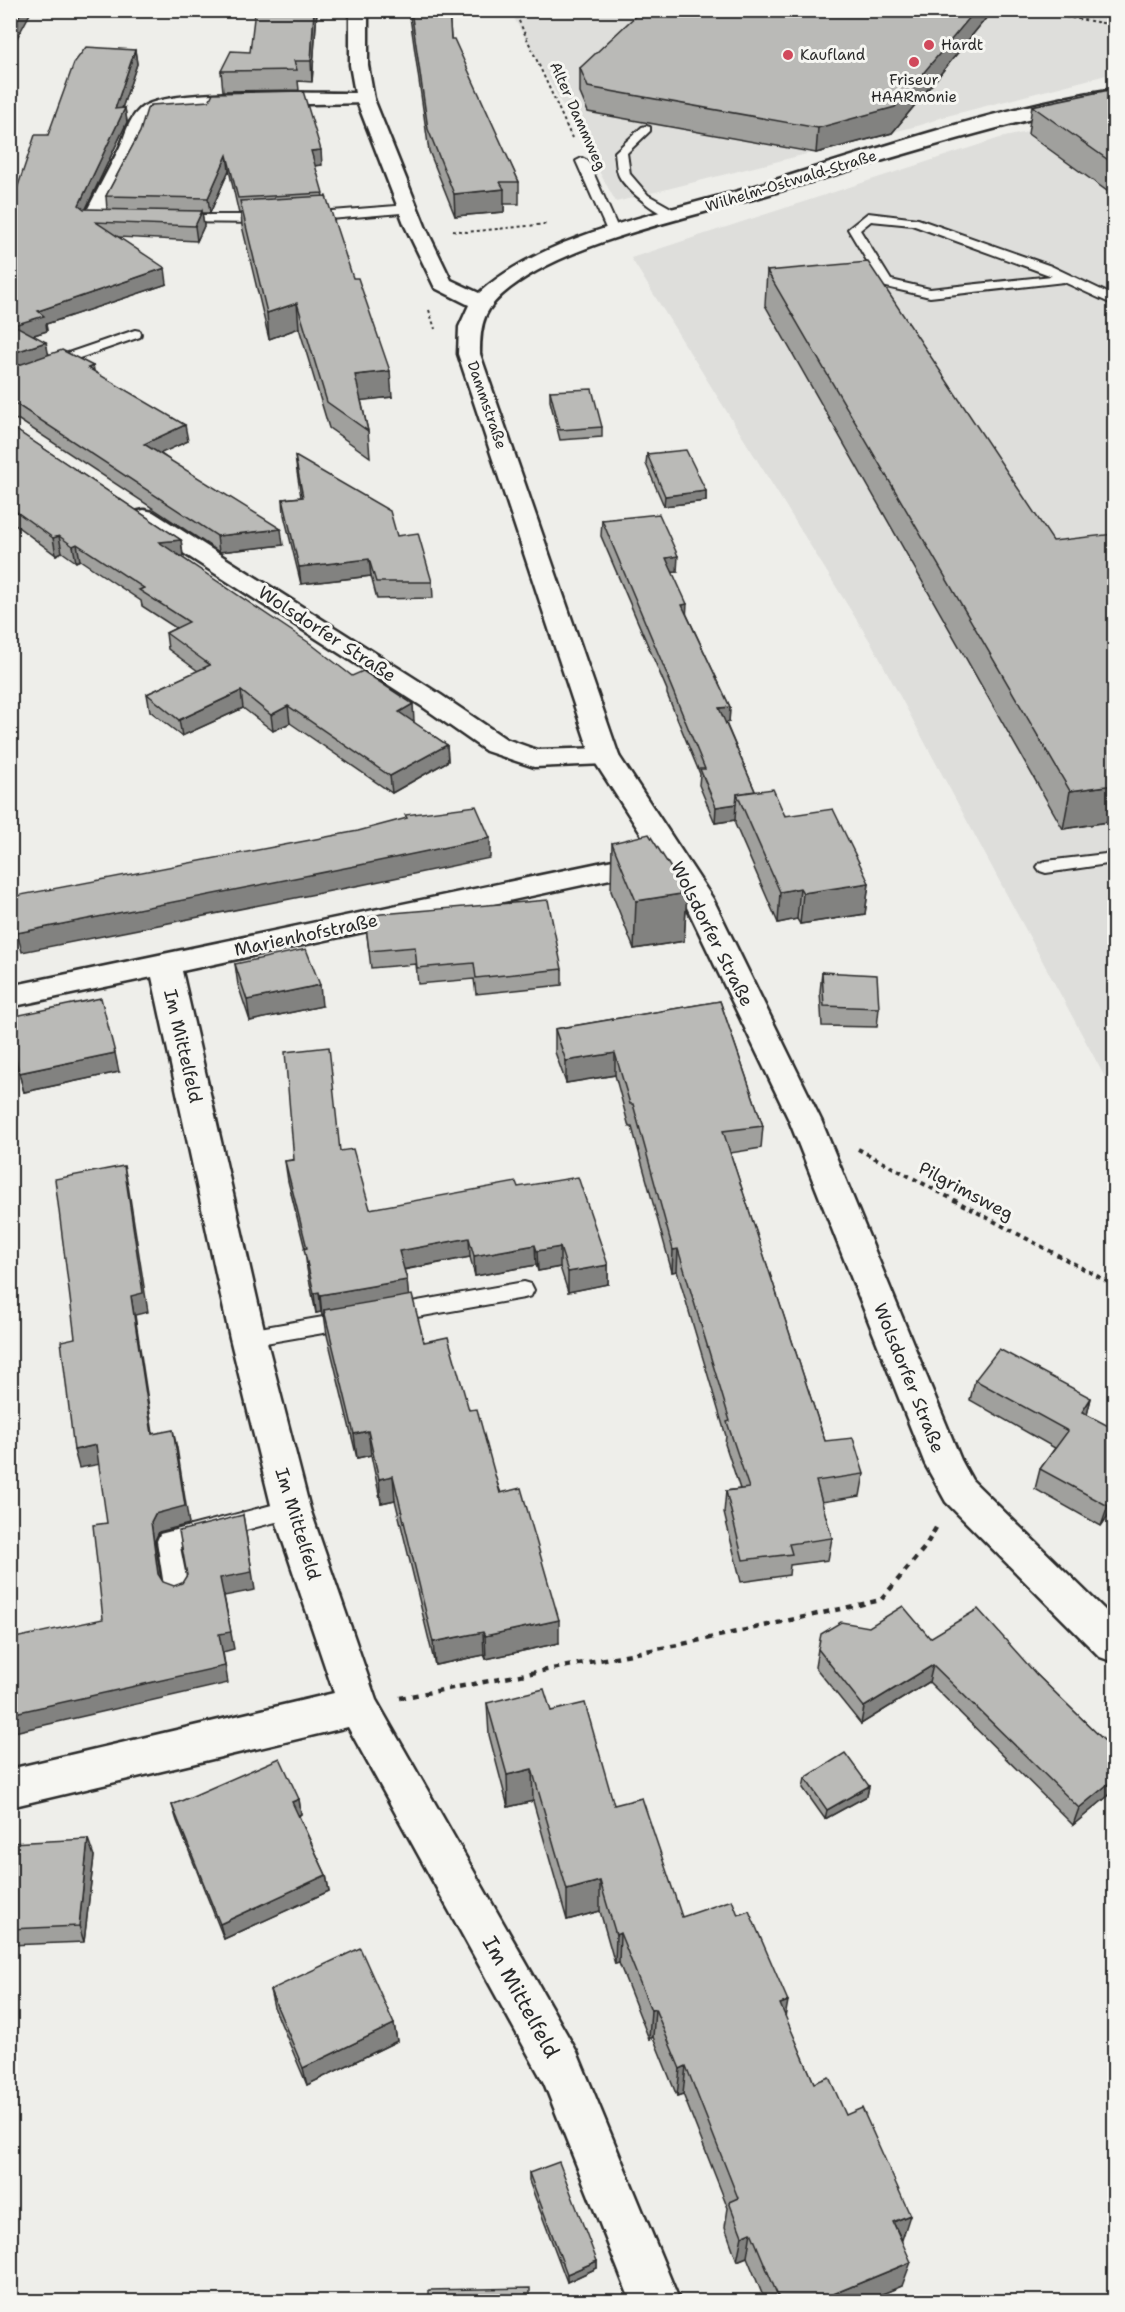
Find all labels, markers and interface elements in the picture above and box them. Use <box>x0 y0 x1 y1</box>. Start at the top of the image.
place label: Hardt <box>941 35 983 55</box>
marker: Hardt <box>922 38 936 52</box>
place label: Kaufland <box>800 45 866 65</box>
marker: Kaufland <box>781 48 795 62</box>
marker: Friseur HAARmonie <box>907 55 921 69</box>
street label: Alter Dammweg <box>545 59 611 173</box>
place label: Friseur HAARmonie <box>871 70 957 107</box>
street label: Wilhelm-Ostwald-Straße <box>703 145 879 217</box>
street label: Dammstraße <box>463 358 511 452</box>
street label: Wolsdorfer Straße <box>253 580 401 688</box>
street label: Wolsdorfer Straße <box>665 857 759 1011</box>
street label: Marienhofstraße <box>232 908 380 962</box>
street label: Im Mittelfeld <box>158 987 208 1105</box>
street label: Pilgrimsweg <box>914 1156 1018 1226</box>
street label: Wolsdorfer Straße <box>868 1299 950 1457</box>
street label: Im Mittelfeld <box>270 1465 326 1583</box>
street label: Im Mittelfeld <box>476 1931 566 2063</box>

